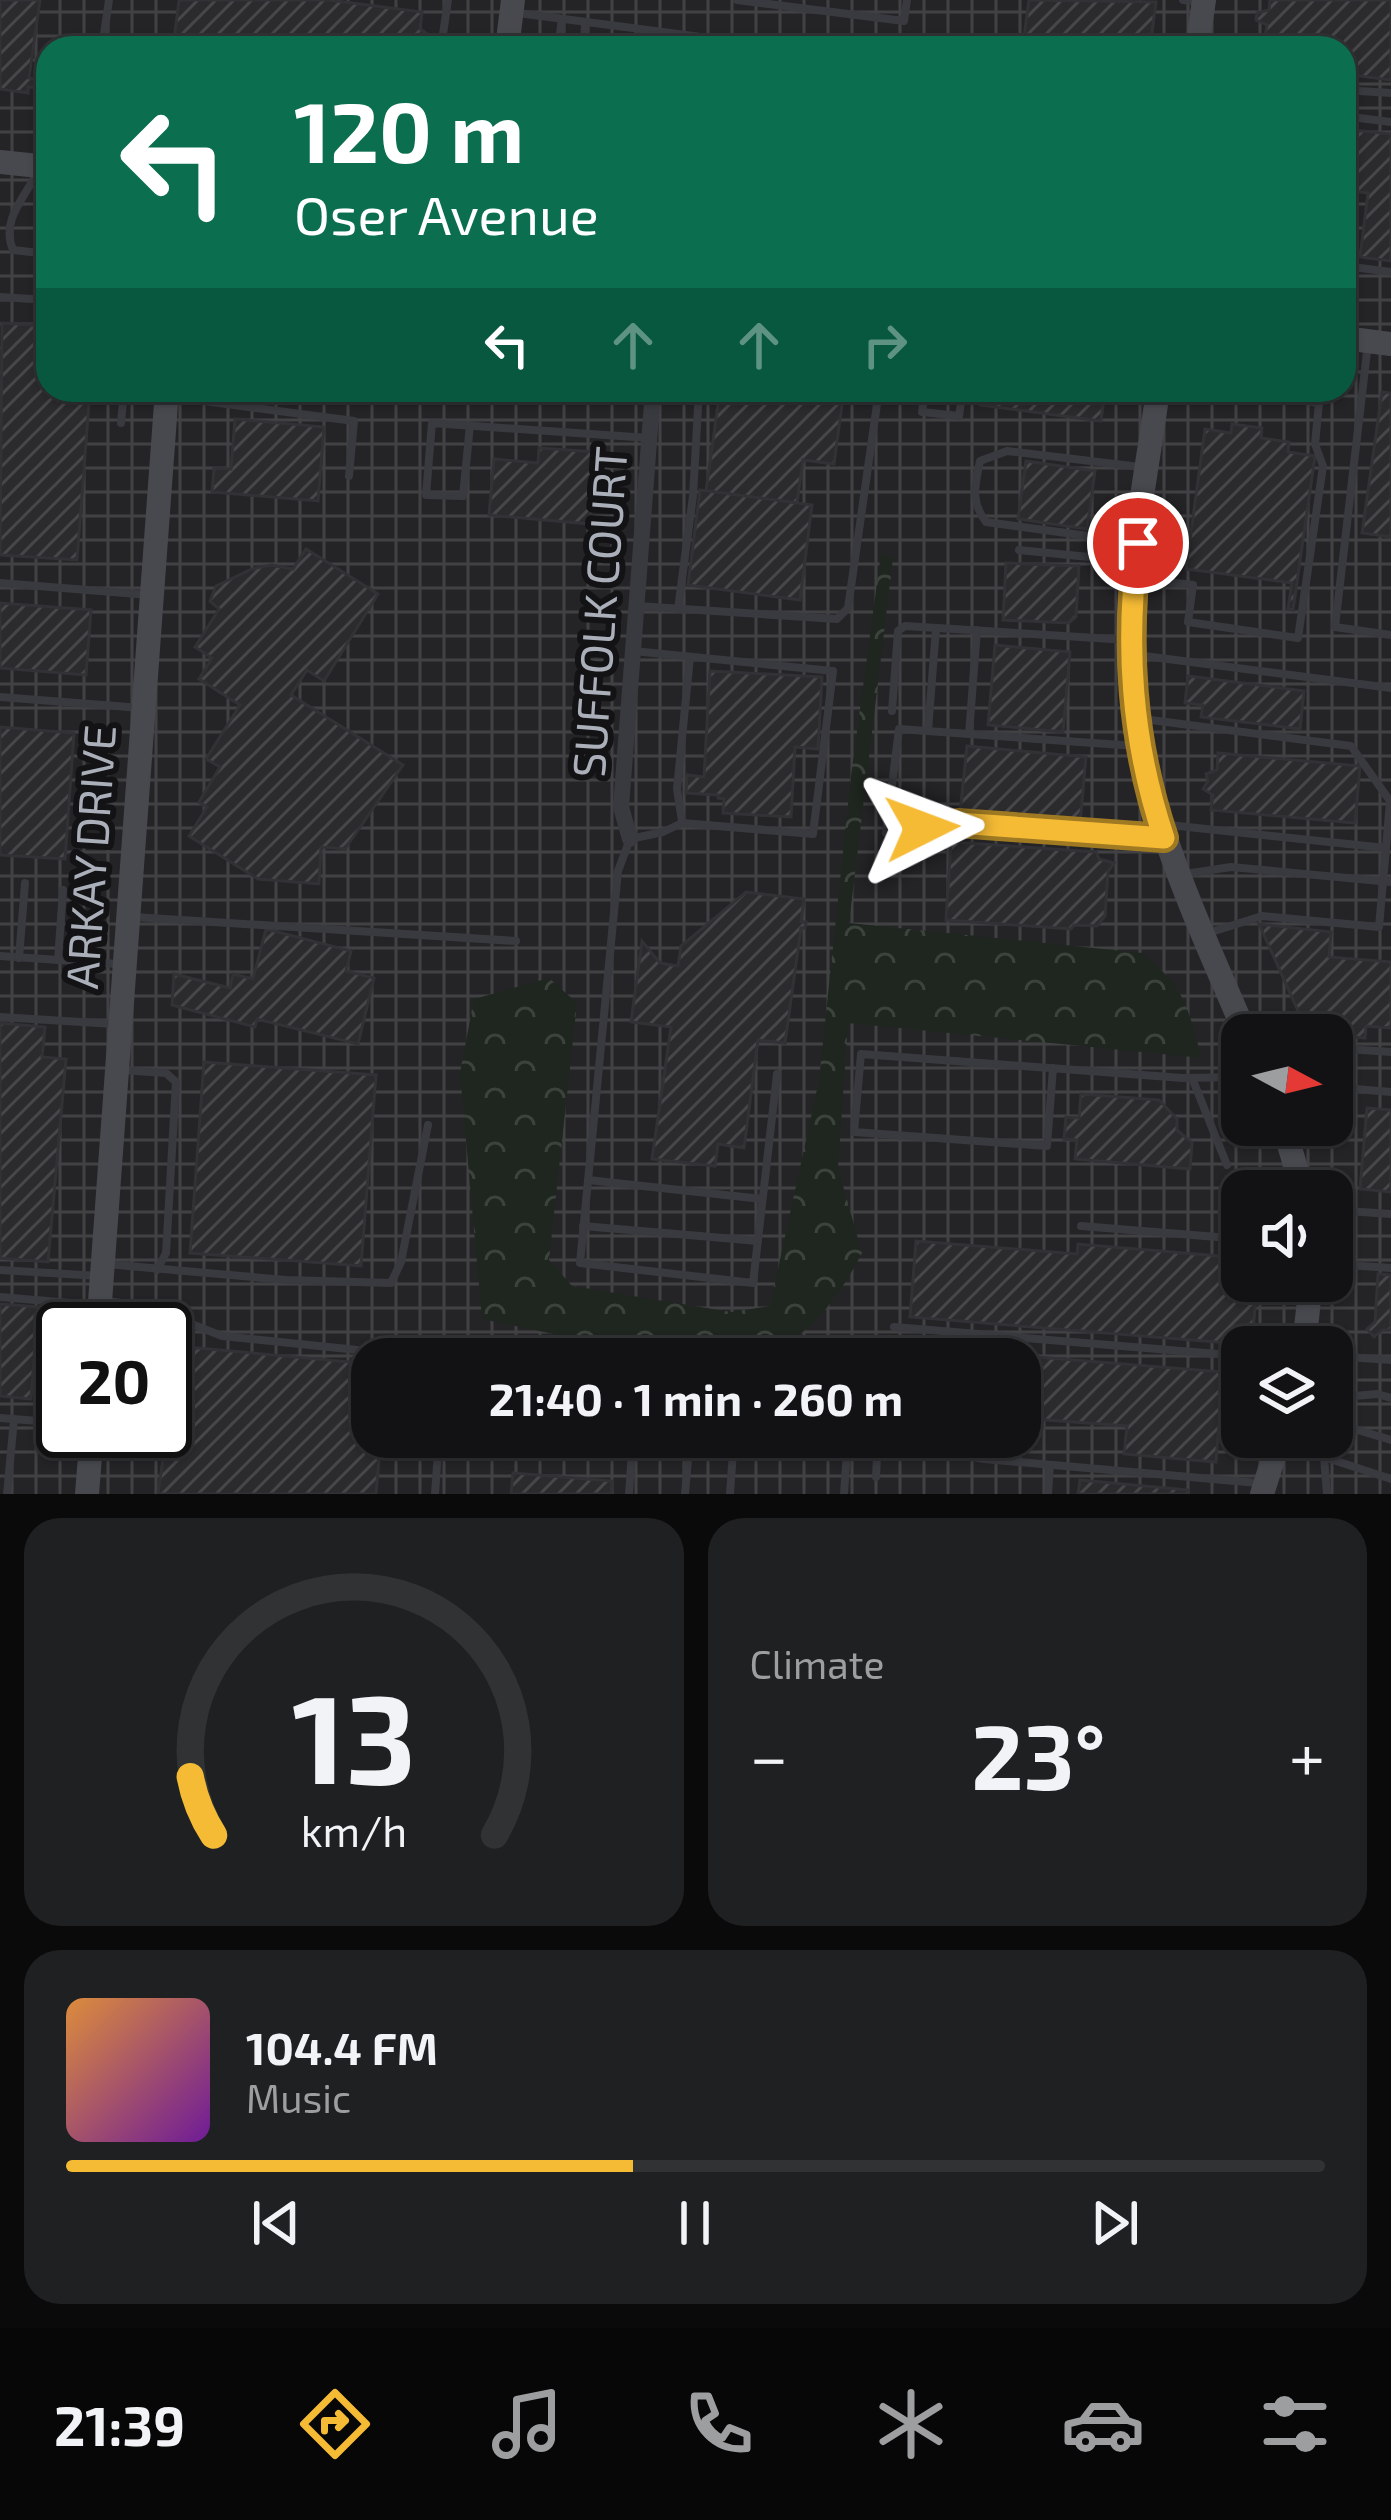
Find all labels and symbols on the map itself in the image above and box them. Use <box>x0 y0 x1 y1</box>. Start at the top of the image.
street label: SUFFOLK COURT <box>560 445 636 779</box>
pin <box>1087 492 1189 594</box>
street label: ARKAY DRIVE <box>53 723 125 991</box>
position arrow <box>859 765 985 891</box>
north arrow <box>1221 1014 1353 1146</box>
speed limit sign: 20 <box>36 1302 192 1458</box>

